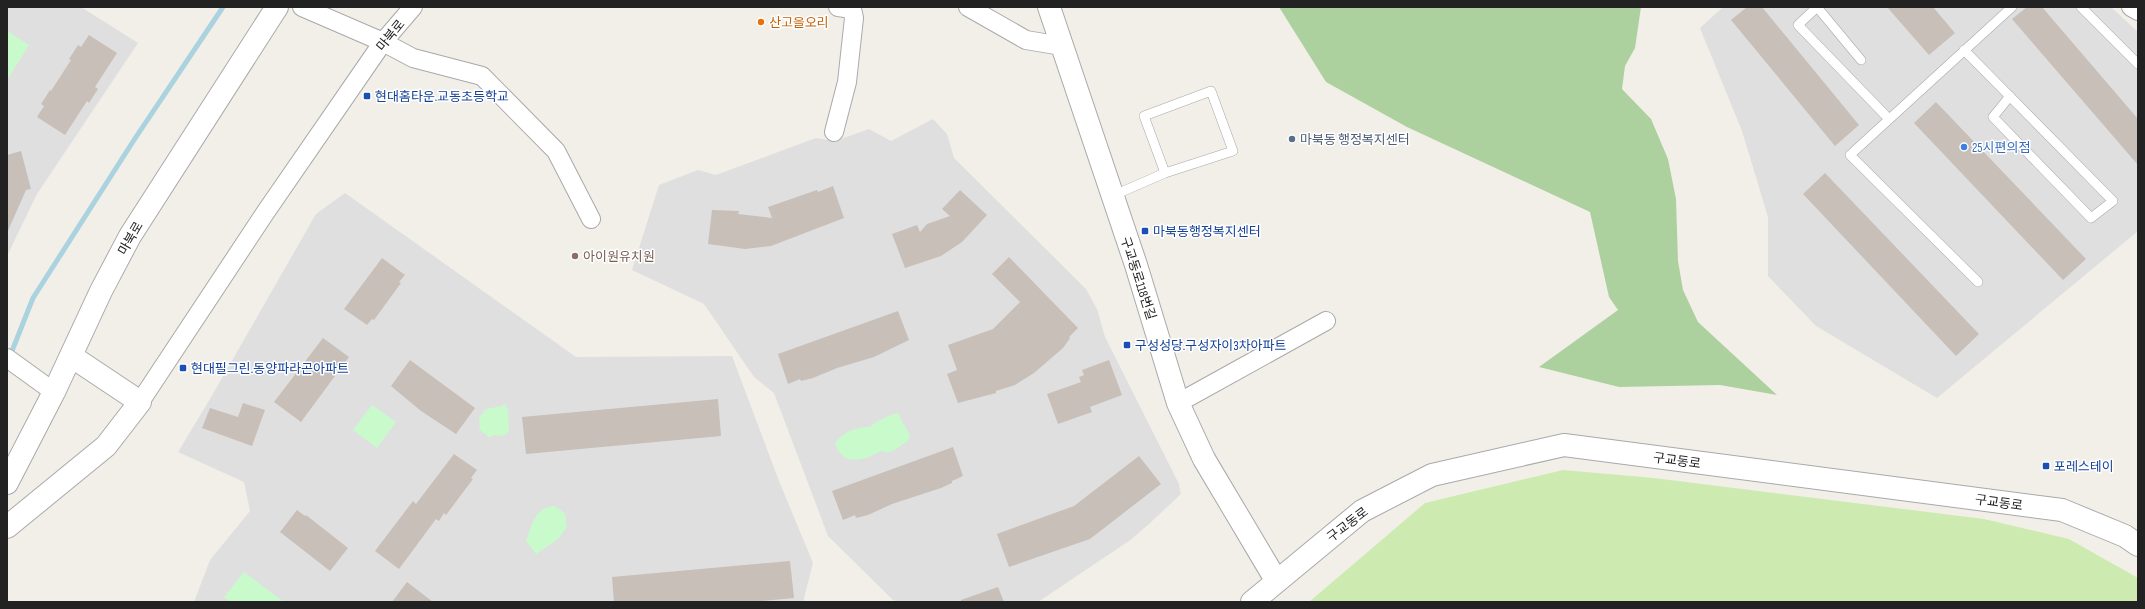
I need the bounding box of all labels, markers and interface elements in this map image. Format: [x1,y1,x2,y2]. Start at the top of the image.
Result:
place label: 산고을오리 [769,15,829,31]
street label: 마북로 [373,17,408,55]
marker: 산고을오리 [756,17,766,27]
place label: 현대홈타운.교동초등학교 [375,89,509,105]
marker: 현대홈타운.교동초등학교 [362,91,372,101]
place label: 마북동 행정복지센터 [1300,132,1410,148]
marker: 마북동 행정복지센터 [1287,134,1297,144]
place label: 25시편의점 [1972,140,2030,156]
marker: 25시편의점 [1959,142,1969,152]
street label: 마북로 [115,219,147,258]
place label: 마북동행정복지센터 [1153,224,1261,240]
marker: 마북동행정복지센터 [1140,226,1150,236]
street label: 구교동로118번길 [1117,235,1159,322]
place label: 아이원유치원 [583,249,655,265]
marker: 아이원유치원 [570,251,580,261]
place label: 구성성당.구성자이3차아파트 [1135,338,1286,354]
marker: 구성성당.구성자이3차아파트 [1122,340,1132,350]
place label: 현대필그린.동양파라곤아파트 [191,361,349,377]
marker: 현대필그린.동양파라곤아파트 [178,363,188,373]
street label: 구교동로 [1652,450,1702,472]
place label: 포레스테이 [2054,459,2114,475]
marker: 포레스테이 [2041,461,2051,471]
street label: 구교동로 [1974,492,2024,514]
street label: 구교동로 [1324,504,1372,546]

